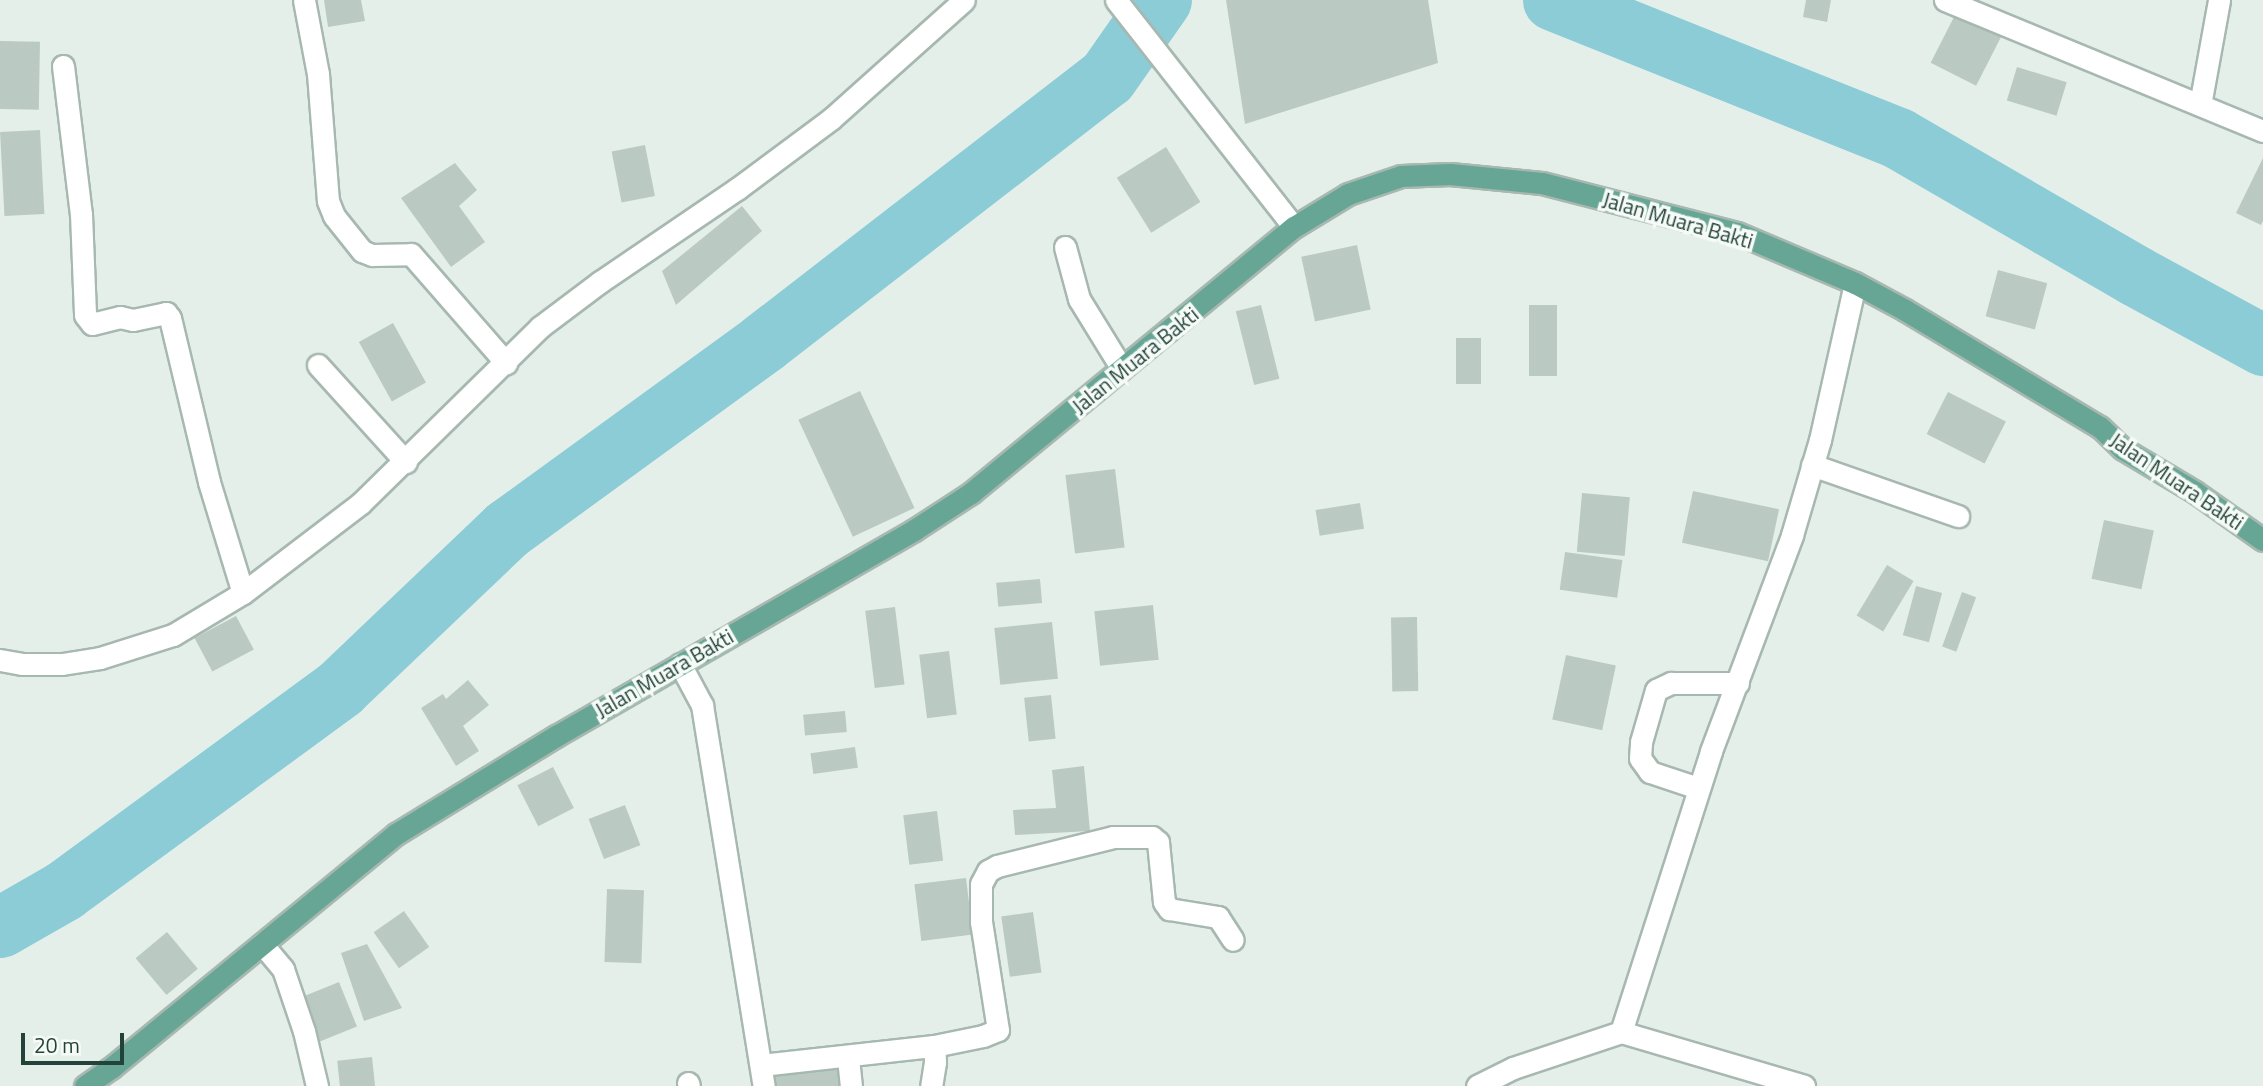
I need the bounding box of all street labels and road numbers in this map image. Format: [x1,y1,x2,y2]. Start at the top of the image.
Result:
street label: Jalan Muara Bakti [1600,187,1756,253]
street label: Jalan Muara Bakti [1067,301,1203,419]
street label: Jalan Muara Bakti [2106,427,2248,535]
street label: Jalan Muara Bakti [591,623,737,723]

